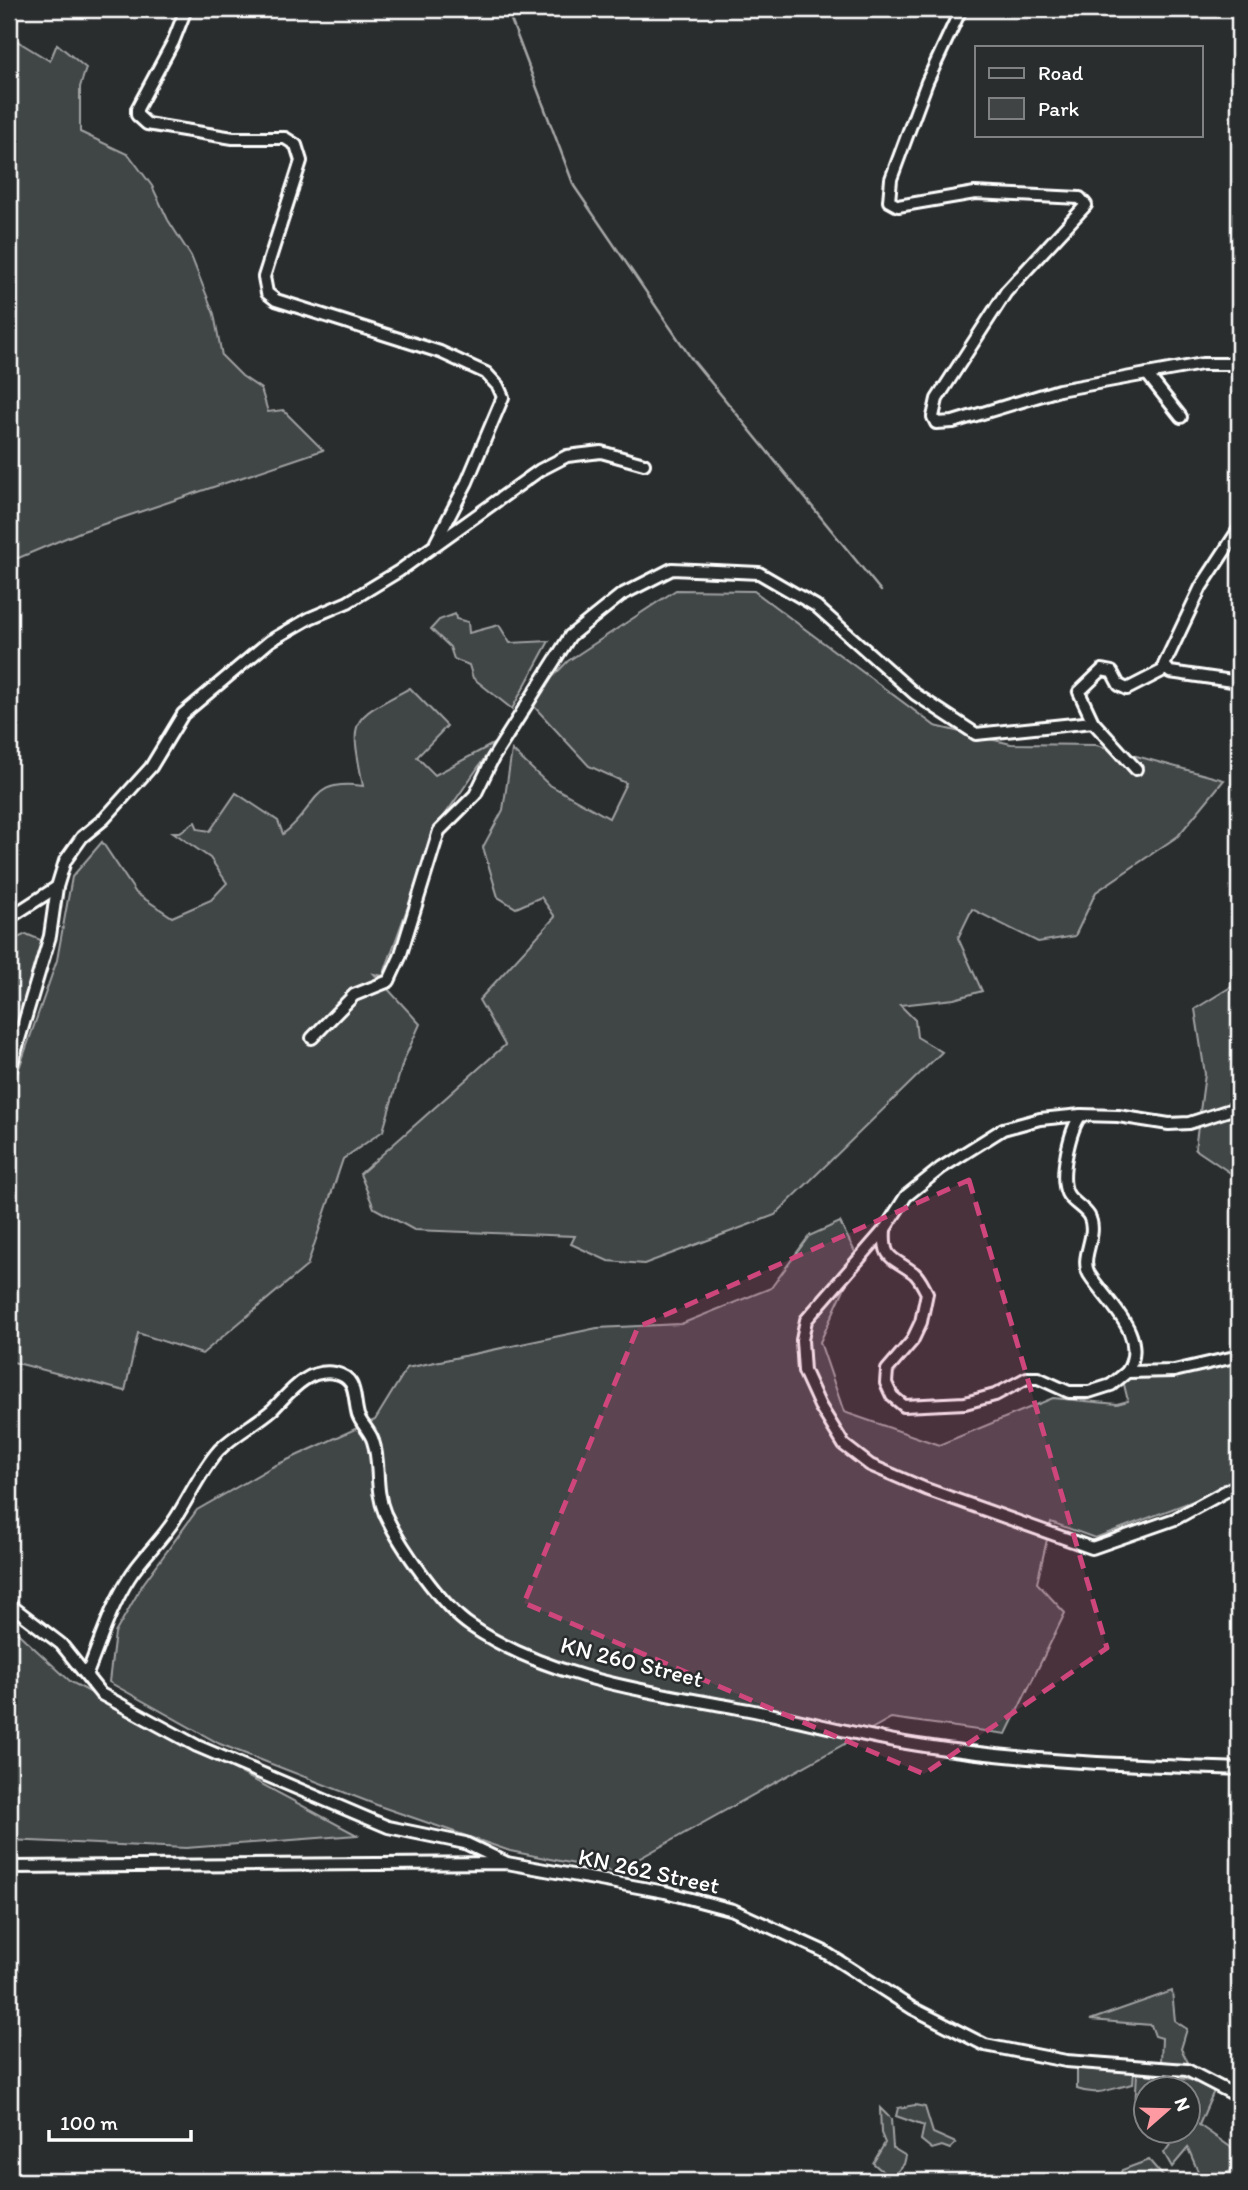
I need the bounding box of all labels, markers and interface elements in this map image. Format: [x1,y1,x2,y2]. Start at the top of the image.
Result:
legend [975,46,1202,136]
text: Road [1038,60,1084,85]
text: Park [1038,96,1080,121]
street label: KN 260 Street [558,1630,706,1693]
street label: KN 262 Street [576,1841,722,1900]
north arrow [1132,2074,1202,2144]
text: N [1170,2094,1196,2114]
scale bar [49,2099,191,2143]
text: 100 m [60,2110,118,2135]

